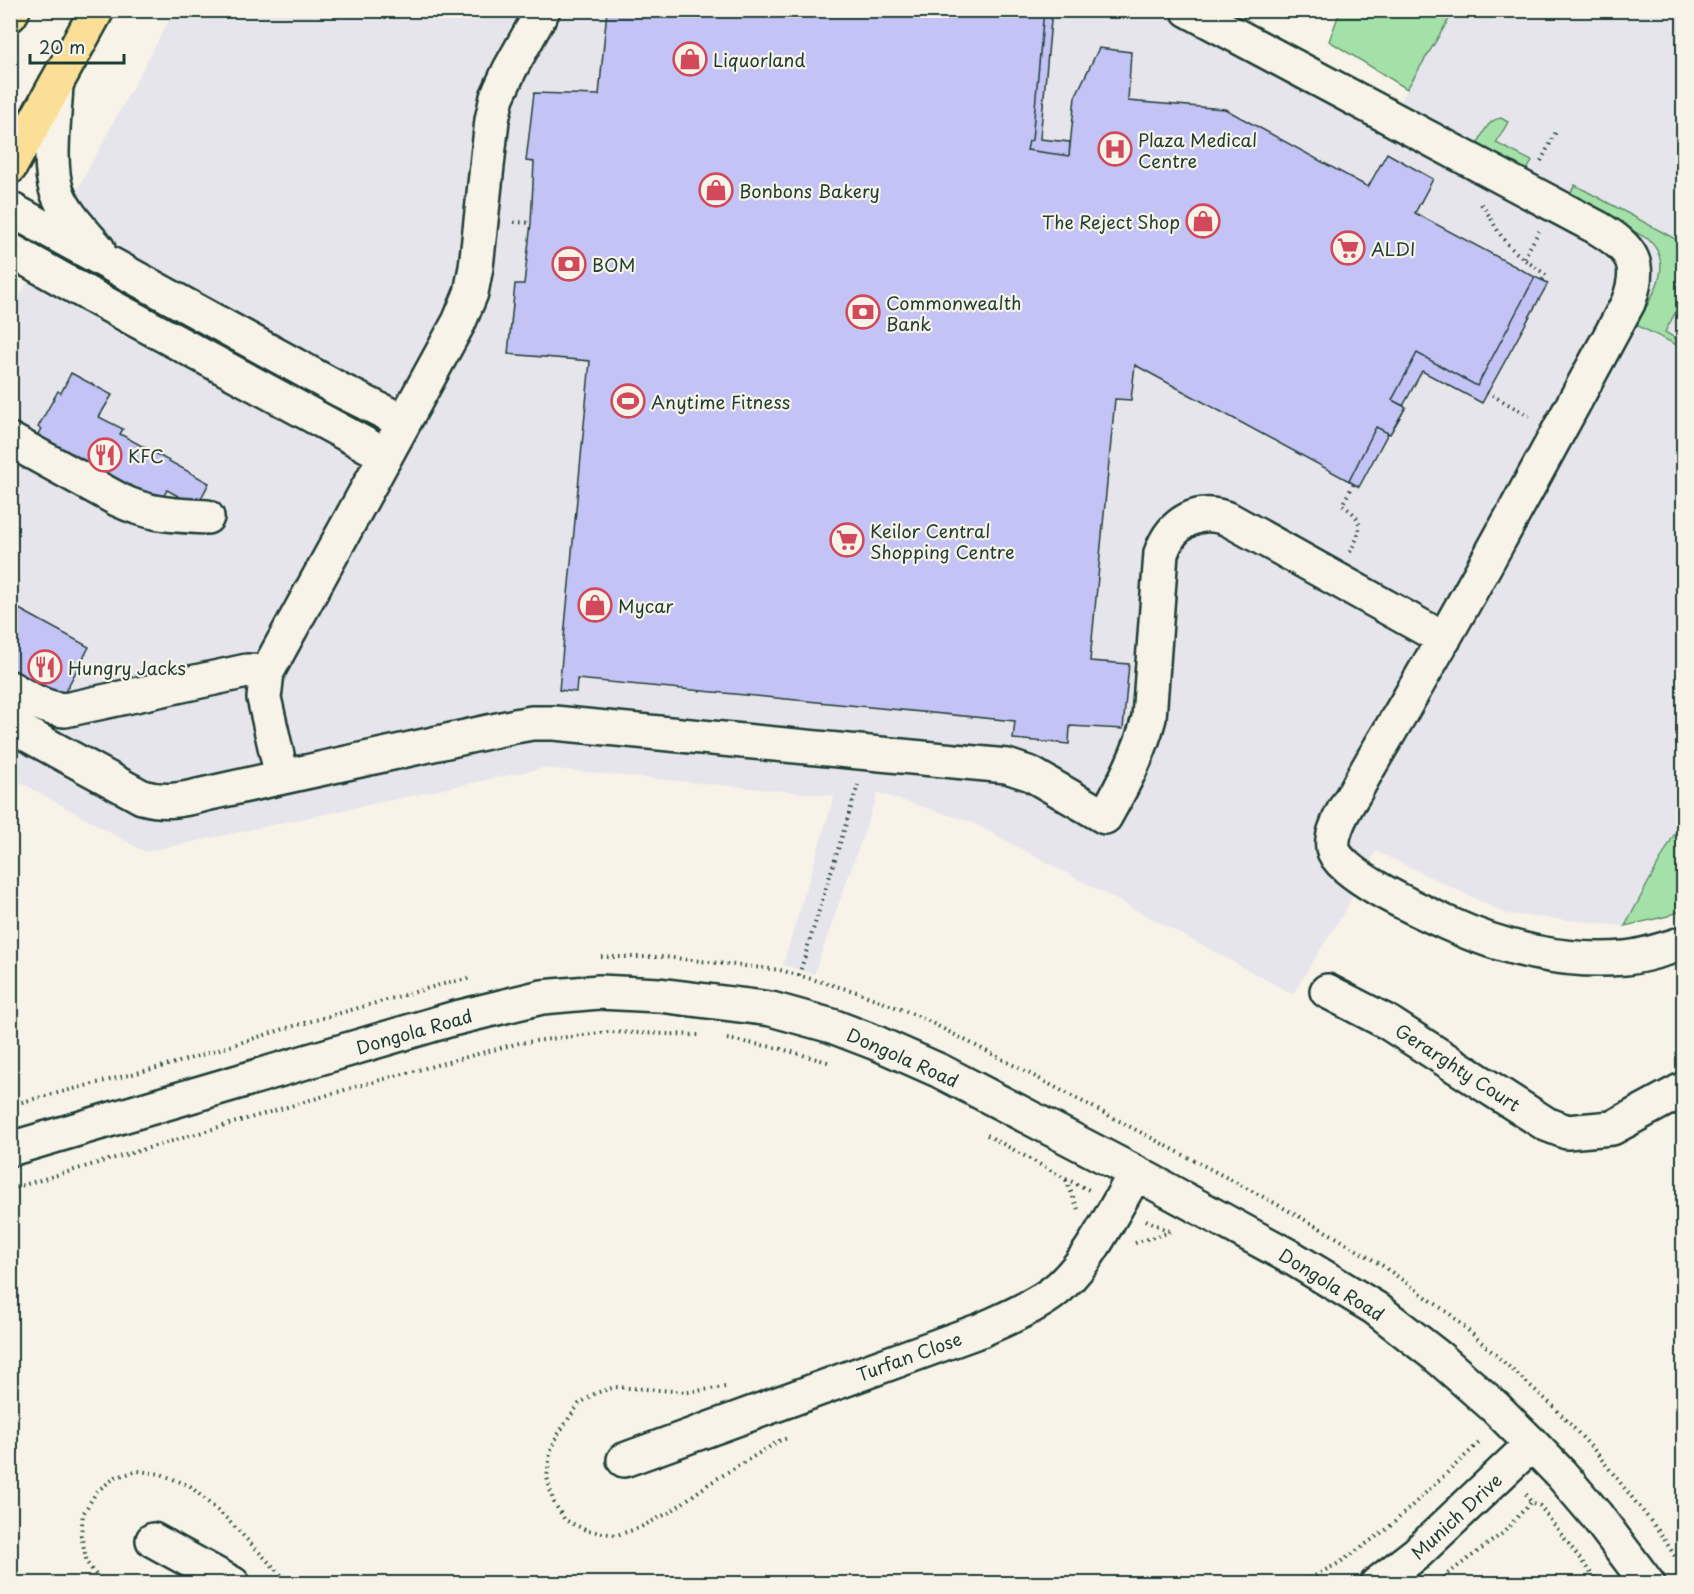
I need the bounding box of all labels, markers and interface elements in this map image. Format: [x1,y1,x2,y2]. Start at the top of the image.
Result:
scale bar [30,27,124,65]
text: 20 m [39,33,85,60]
shop icon: Liquorland [672,41,708,77]
place label: Liquorland [713,46,805,73]
place label: Plaza Medical Centre [1138,126,1257,174]
hospital icon: Plaza Medical Centre [1097,131,1133,167]
shop icon: Bonbons Bakery [698,172,734,208]
place label: Bonbons Bakery [739,177,880,204]
shop icon: The Reject Shop [1185,203,1221,239]
place label: The Reject Shop [1042,208,1180,235]
supermarket icon: ALDI [1330,230,1366,266]
place label: ALDI [1371,235,1416,262]
bank icon: BOM [551,246,587,282]
place label: BOM [592,251,635,278]
place label: Commonwealth Bank [886,289,1022,337]
bank icon: Commonwealth Bank [845,294,881,330]
sports icon: Anytime Fitness [610,383,646,419]
place label: Anytime Fitness [651,388,790,415]
restaurant icon: KFC [87,437,123,473]
place label: KFC [128,442,164,469]
place label: Keilor Central Shopping Centre [870,517,1015,565]
supermarket icon: Keilor Central Shopping Centre [829,522,865,558]
shop icon: Mycar [577,587,613,623]
place label: Mycar [618,592,674,619]
restaurant icon: Hungry Jacks [27,649,63,685]
place label: Hungry Jacks [68,654,186,681]
street label: Dongola Road [353,1002,475,1060]
street label: Gerarghty Court [1390,1016,1526,1118]
street label: Dongola Road [843,1020,963,1094]
street label: Dongola Road [1274,1241,1390,1327]
street label: Turfan Close [853,1324,965,1388]
street label: Munich Drive [1404,1467,1508,1565]

